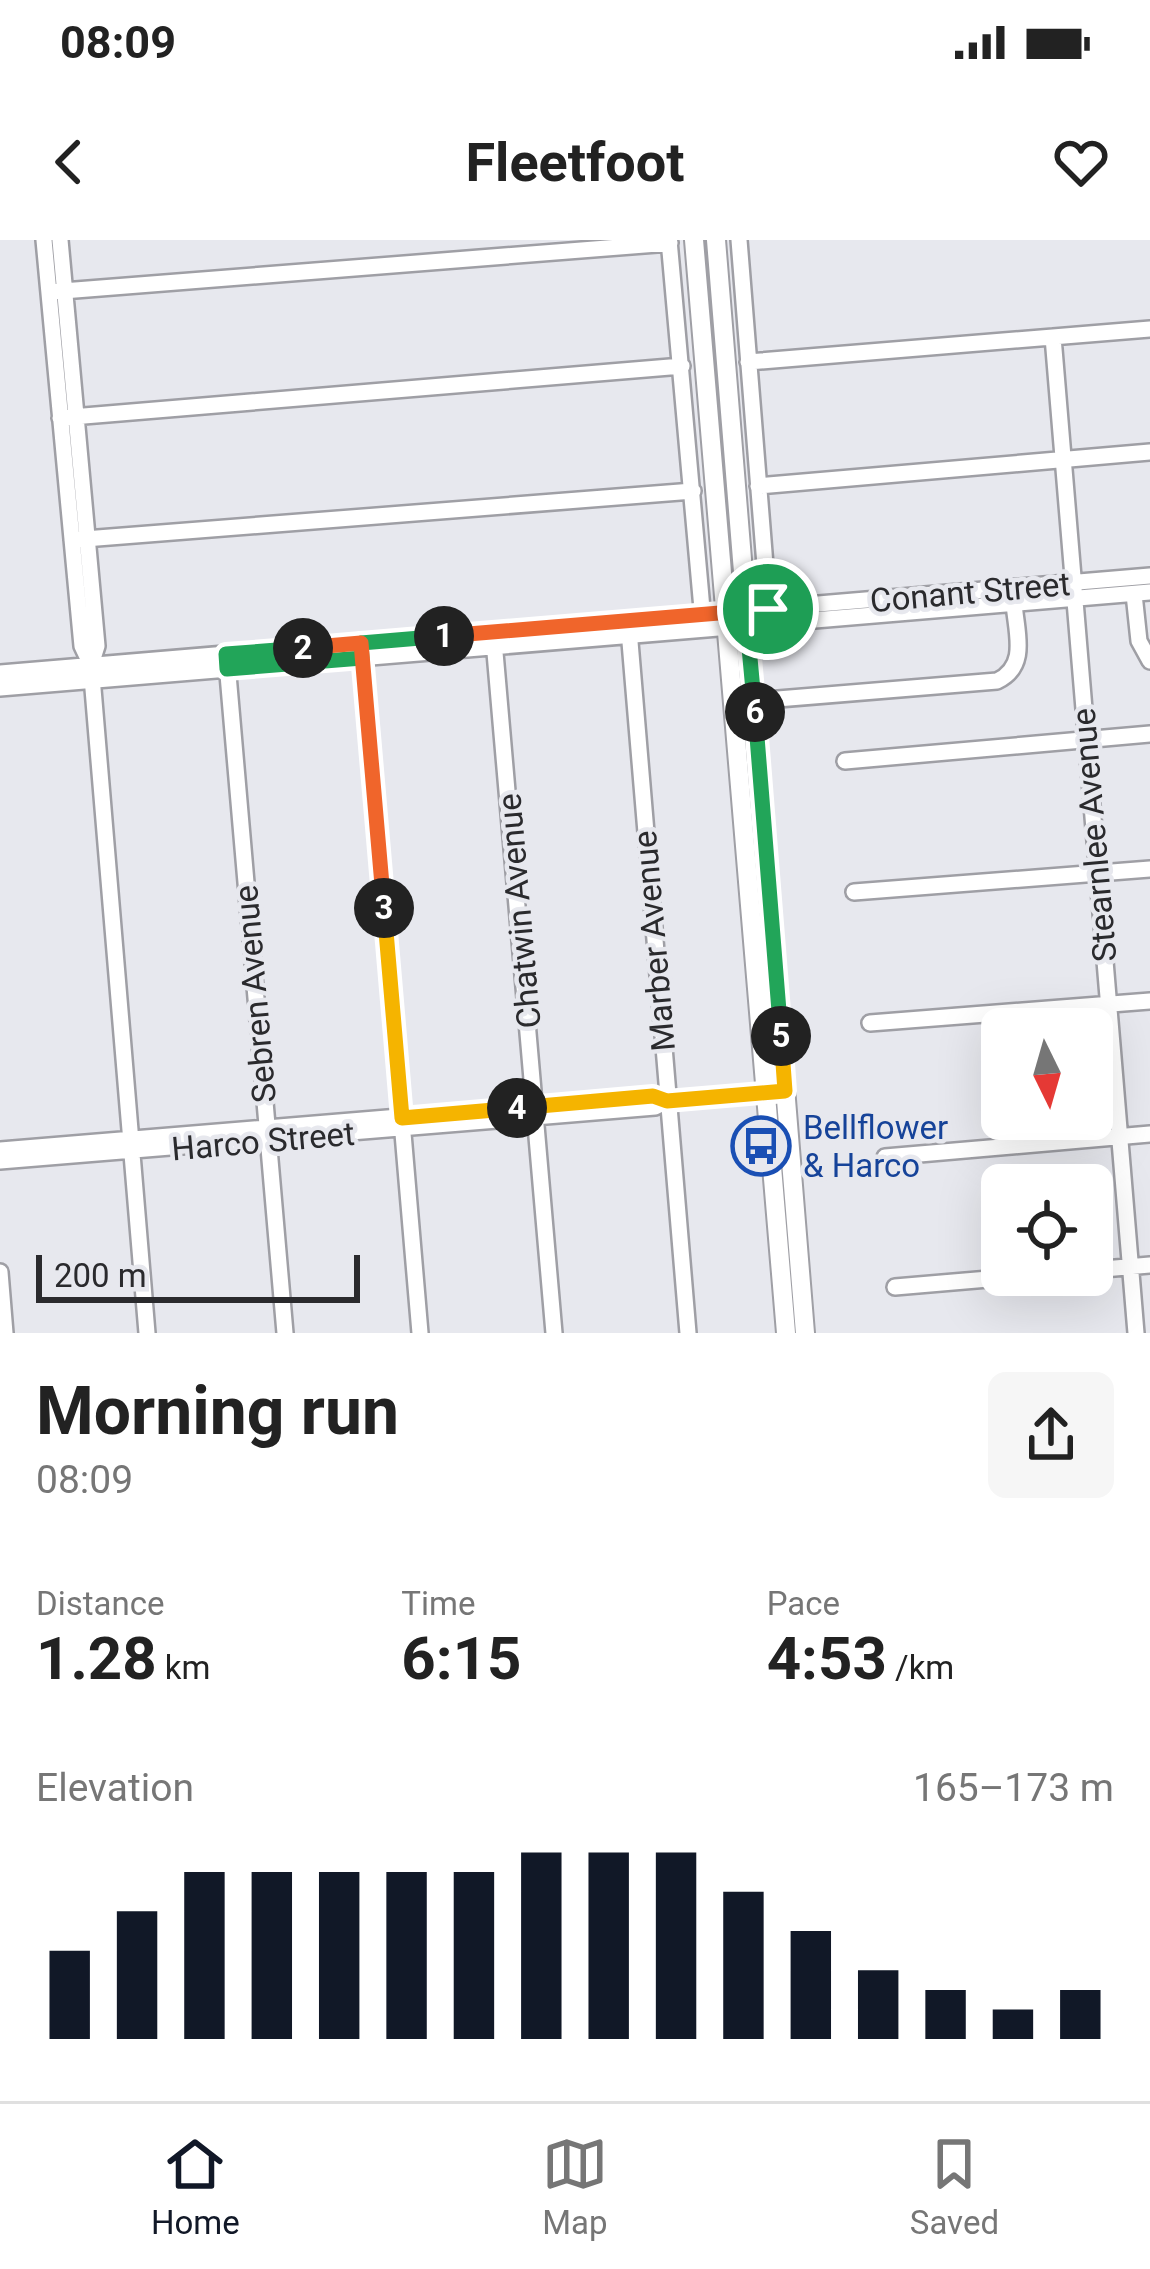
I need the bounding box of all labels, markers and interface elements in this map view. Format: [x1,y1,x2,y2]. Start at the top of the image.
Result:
text: 08:09 [60,16,176,69]
icon: back [36,129,102,195]
icon: heart [1048,129,1114,195]
text: Fleetfoot [465,131,685,194]
pin [717,558,819,660]
street label: Conant Street [868,564,1072,620]
icon: arrive [735,576,801,642]
pin: 1 [414,606,474,666]
text: 1 [435,616,453,655]
pin: 2 [273,618,333,678]
text: 2 [294,628,312,667]
pin: 6 [725,682,785,742]
text: 6 [746,692,764,731]
street label: Stearnlee Avenue [1063,707,1125,963]
street label: Chatwin Avenue [489,792,549,1030]
street label: Marber Avenue [625,829,683,1053]
pin: 3 [354,878,414,938]
street label: Sebren Avenue [226,884,284,1104]
text: 3 [375,888,393,927]
pin: 5 [751,1006,811,1066]
north arrow [981,1008,1113,1140]
map controls [981,1008,1113,1296]
text: 5 [772,1016,790,1055]
pin: 4 [487,1078,547,1138]
text: 4 [508,1088,526,1127]
place label: Bellflower & Harco [803,1108,948,1185]
street label: Harco Street [170,1114,356,1168]
bus stop icon: Bellflower & Harco [730,1115,792,1177]
button: locate [981,1164,1113,1296]
scale bar [36,1249,360,1302]
text: 200 m [54,1256,147,1295]
button: share [988,1372,1114,1498]
text: Morning run [36,1373,399,1450]
text: 08:09 [36,1457,133,1503]
text: Distance [36,1584,164,1623]
text: Time [401,1584,475,1623]
text: Pace [767,1584,840,1623]
text: 1.28 [36,1623,157,1694]
text: 6:15 [401,1623,522,1694]
text: 4:53 [767,1623,887,1694]
text: km [157,1648,211,1687]
text: /km [887,1648,954,1687]
text: Elevation [36,1765,194,1811]
text: 165–173 m [913,1765,1114,1811]
tab: Home [151,2131,240,2242]
tab: Map [542,2131,608,2242]
tab: Saved [910,2131,999,2242]

